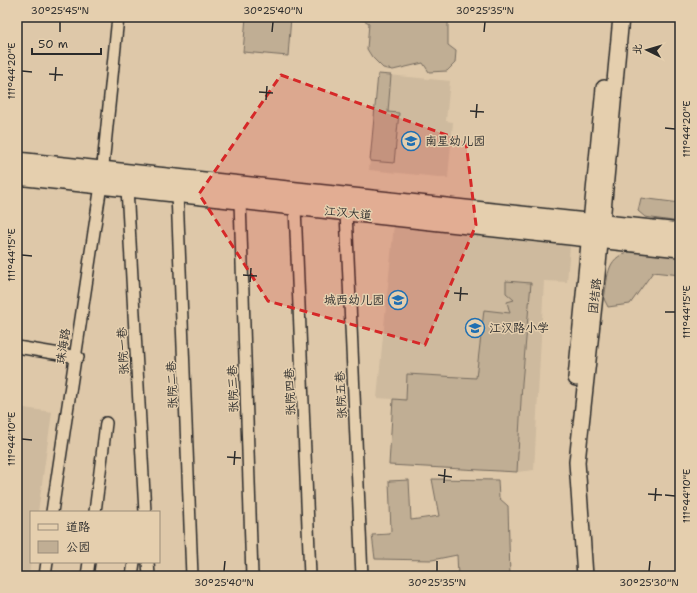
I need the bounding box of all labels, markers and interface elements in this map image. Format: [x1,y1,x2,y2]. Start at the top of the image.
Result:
text: 30°25'45"N [31,4,89,17]
text: 30°25'40"N [243,4,303,17]
text: 30°25'35"N [456,4,514,17]
scale bar [32,30,101,56]
north arrow [627,30,667,70]
text: 50 m [38,36,68,52]
text: 111°44'20"E [5,43,18,99]
text: 北 [630,43,645,55]
text: 111°44'20"E [680,101,693,157]
school or university icon: 南星幼儿园 [400,130,422,152]
place label: 南星幼儿园 [425,133,485,149]
street label: 江汉大道 [323,203,373,223]
text: 111°44'15"E [5,228,18,282]
street label: 团结路 [585,277,605,315]
text: 111°44'15"E [680,285,693,339]
school or university icon: 城西幼儿园 [387,289,409,311]
place label: 城西幼儿园 [324,292,384,308]
school or university icon: 江汉路小学 [464,317,486,339]
place label: 江汉路小学 [489,320,549,336]
street label: 珠海路 [52,327,74,365]
street label: 张院一巷 [114,327,132,375]
street label: 张院二巷 [163,361,181,409]
street label: 张院三巷 [224,365,242,413]
street label: 张院四巷 [281,368,299,416]
street label: 张院五巷 [332,371,350,419]
text: 111°44'10"E [5,412,18,466]
text: 111°44'10"E [680,469,693,523]
legend [30,511,160,563]
text: 道路 [66,519,90,535]
text: 公园 [66,539,90,555]
text: 30°25'40"N [194,576,254,589]
text: 30°25'35"N [408,576,466,589]
text: 30°25'30"N [619,576,679,589]

